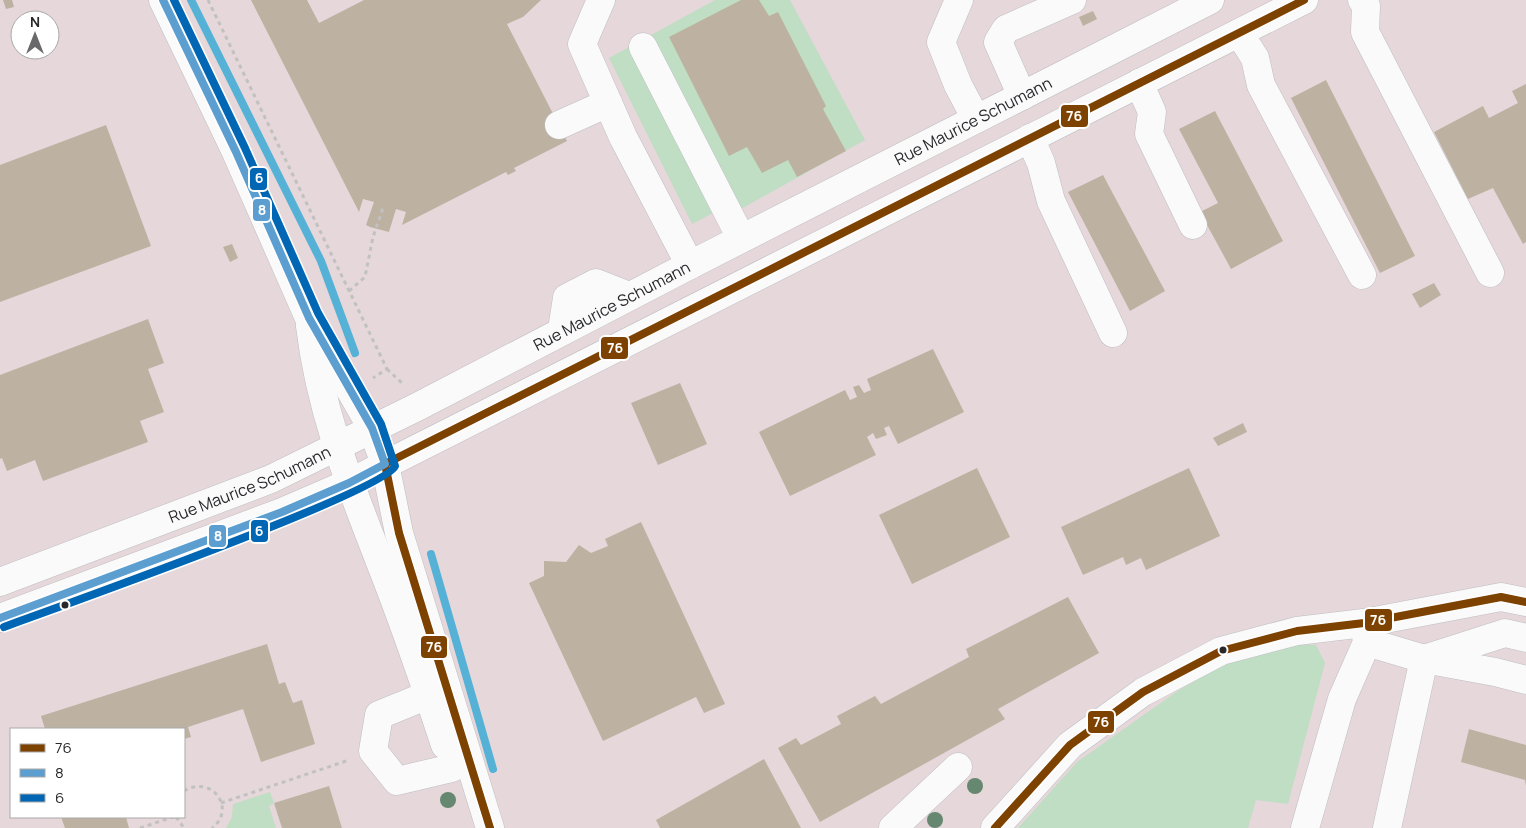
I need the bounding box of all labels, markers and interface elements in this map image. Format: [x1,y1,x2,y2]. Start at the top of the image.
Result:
north arrow [10,10,60,60]
text: N [30,12,40,31]
street label: Rue Maurice Schumann [890,71,1055,170]
line badge: 76 [1060,104,1089,128]
text: 76 [1066,106,1082,125]
line badge: 6 [249,167,268,191]
text: 6 [255,168,263,187]
line badge: 8 [252,198,271,222]
text: 8 [258,200,266,219]
street label: Rue Maurice Schumann [529,256,694,356]
line badge: 76 [600,336,629,360]
text: 76 [607,338,623,357]
street label: Rue Maurice Schumann [165,440,334,528]
line badge: 6 [250,519,269,543]
text: 6 [255,521,263,540]
line badge: 8 [208,524,227,548]
text: 8 [214,526,222,545]
unlabelled marker [60,600,70,610]
line badge: 76 [1364,608,1393,632]
text: 76 [1370,610,1386,629]
line badge: 76 [420,635,448,659]
text: 76 [426,637,442,656]
unlabelled marker [1218,645,1228,655]
line badge: 76 [1087,710,1115,734]
text: 76 [1093,712,1109,731]
legend [10,728,185,818]
text: 76 [55,737,72,758]
text: 8 [55,762,64,783]
text: 6 [55,787,64,808]

